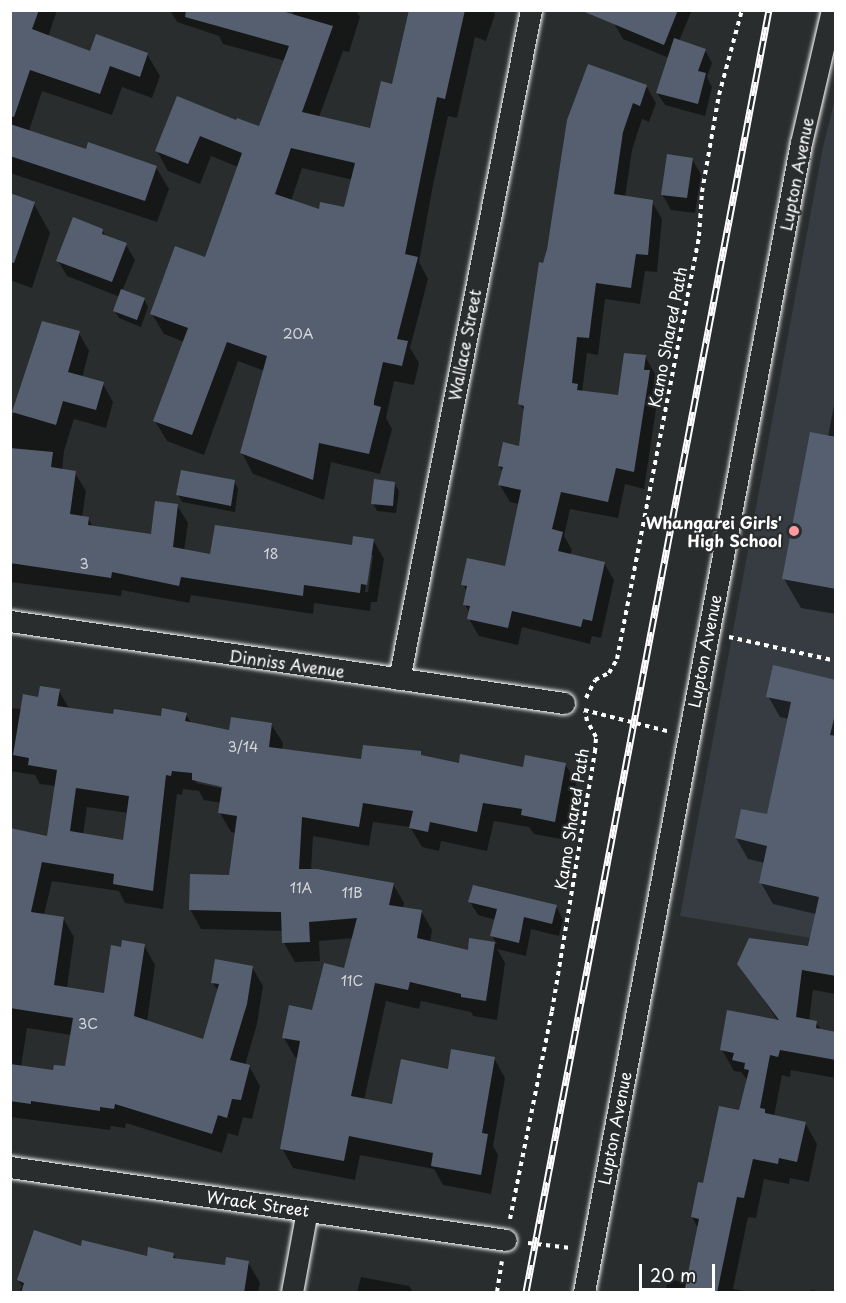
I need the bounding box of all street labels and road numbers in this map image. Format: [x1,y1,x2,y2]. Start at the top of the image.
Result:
street label: Lupton Avenue [776,117,816,231]
street label: Kamo Shared Path [644,264,690,410]
street label: Wallace Street [444,287,484,403]
street label: Lupton Avenue [684,594,724,708]
street label: Dinniss Avenue [228,645,346,681]
street label: Kamo Shared Path [550,746,592,892]
street label: Lupton Avenue [594,1071,634,1185]
street label: Wrack Street [205,1186,311,1220]

